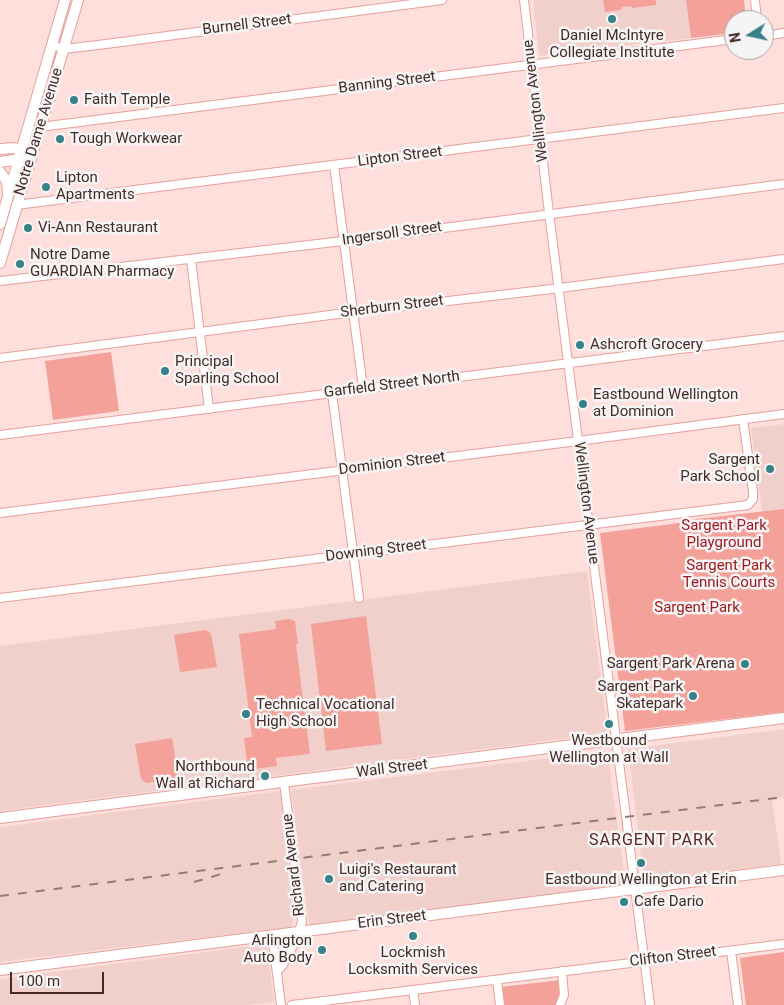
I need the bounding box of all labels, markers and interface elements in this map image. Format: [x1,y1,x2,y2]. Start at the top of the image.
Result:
north arrow [724,10,774,60]
street label: Burnell Street [201,11,293,39]
marker: Daniel McIntyre Collegiate Institute [606,13,618,25]
place label: Daniel McIntyre Collegiate Institute [549,27,675,62]
text: N [726,31,744,44]
street label: Wellington Avenue [520,39,552,163]
street label: Notre Dame Avenue [11,66,67,198]
street label: Banning Street [337,68,437,98]
place label: Faith Temple [84,91,170,109]
marker: Faith Temple [68,94,80,106]
place label: Tough Workwear [70,130,182,148]
marker: Tough Workwear [54,133,66,145]
street label: Lipton Street [357,143,443,171]
place label: Lipton Apartments [56,169,135,204]
marker: Lipton Apartments [40,181,52,193]
street label: Ingersoll Street [341,218,443,250]
place label: Vi-Ann Restaurant [38,219,158,237]
marker: Vi-Ann Restaurant [22,222,34,234]
place label: Notre Dame GUARDIAN Pharmacy [30,246,174,281]
marker: Notre Dame GUARDIAN Pharmacy [14,258,26,270]
street label: Sherburn Street [340,292,444,322]
place label: Ashcroft Grocery [590,336,703,354]
marker: Ashcroft Grocery [574,339,586,351]
place label: Principal Sparling School [175,353,279,388]
marker: Principal Sparling School [159,365,171,377]
street label: Garfield Street North [323,368,461,402]
place label: Eastbound Wellington at Dominion [593,386,738,421]
marker: Eastbound Wellington at Dominion [577,398,589,410]
street label: Wellington Avenue [570,441,602,565]
street label: Dominion Street [338,449,446,479]
place label: Sargent Park School [680,451,760,486]
marker: Sargent Park School [764,463,776,475]
park label: Sargent Park Playground [681,517,767,552]
street label: Downing Street [324,536,428,566]
park label: Sargent Park Tennis Courts [683,557,775,592]
park label: Sargent Park [654,599,740,617]
place label: Sargent Park Arena [607,655,735,673]
marker: Sargent Park Arena [739,658,751,670]
place label: Sargent Park Skatepark [597,678,683,713]
marker: Sargent Park Skatepark [687,690,699,702]
place label: Technical Vocational High School [256,696,395,731]
marker: Technical Vocational High School [240,708,252,720]
marker: Westbound Wellington at Wall [603,718,615,730]
place label: Westbound Wellington at Wall [549,732,669,767]
street label: Wall Street [355,756,429,782]
place label: Northbound Wall at Richard [155,758,255,793]
marker: Northbound Wall at Richard [259,770,271,782]
street label: Richard Avenue [279,813,309,917]
district label: SARGENT PARK [588,831,716,851]
marker: Eastbound Wellington at Erin [635,857,647,869]
place label: Luigi's Restaurant and Catering [339,861,457,896]
place label: Eastbound Wellington at Erin [545,871,737,889]
marker: Luigi's Restaurant and Catering [323,873,335,885]
place label: Cafe Dario [634,893,704,911]
marker: Cafe Dario [618,896,630,908]
street label: Erin Street [357,907,427,933]
marker: Lockmish Locksmith Services [407,930,419,942]
place label: Arlington Auto Body [244,932,312,967]
street label: Clifton Street [629,943,717,971]
marker: Arlington Auto Body [316,944,328,956]
place label: Lockmish Locksmith Services [348,944,478,979]
scale bar [12,962,106,994]
text: 100 m [18,972,60,990]

